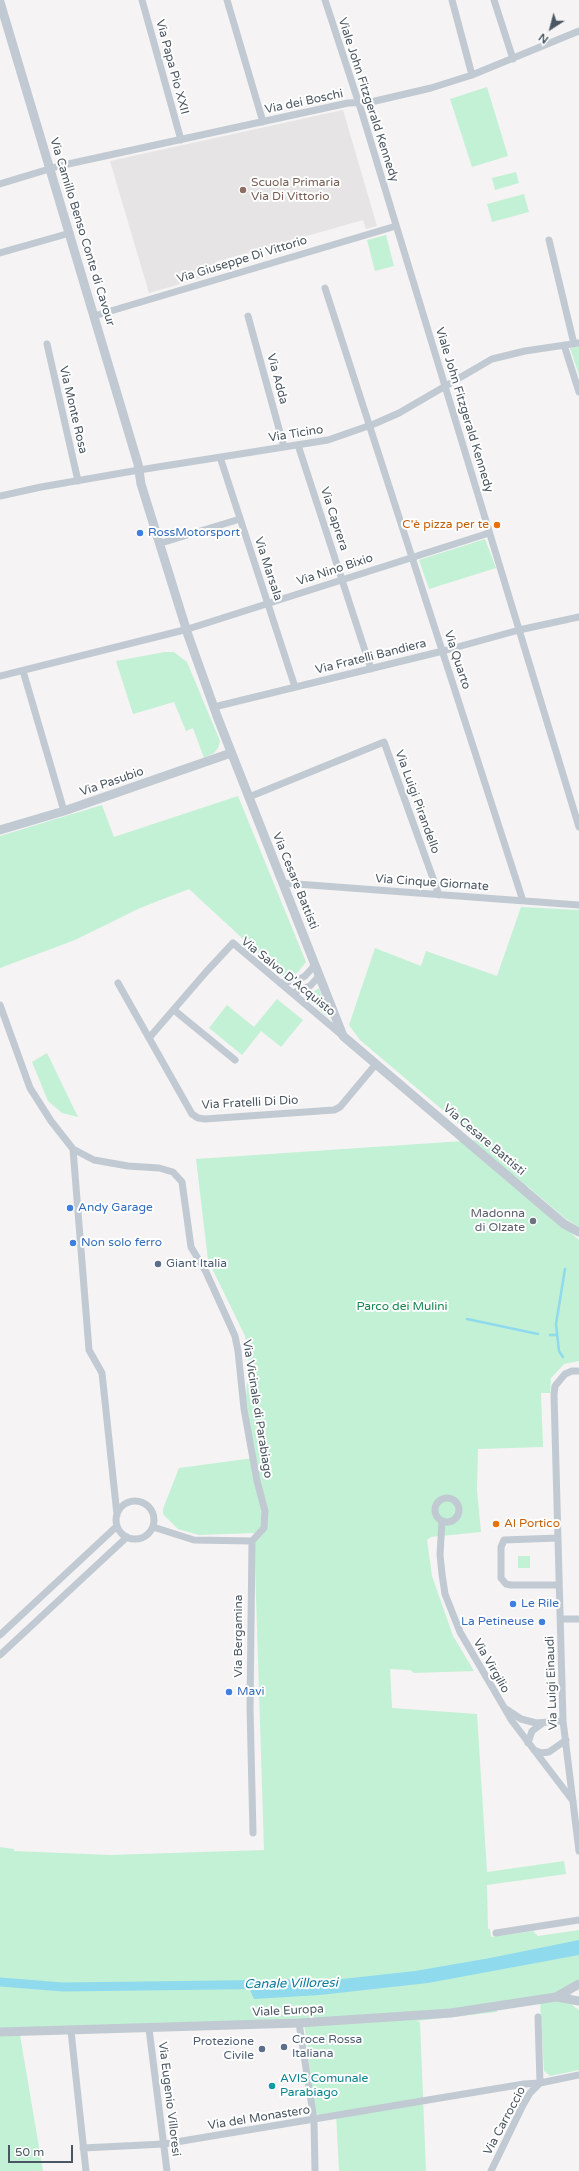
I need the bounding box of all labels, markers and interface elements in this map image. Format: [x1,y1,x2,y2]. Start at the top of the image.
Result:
north arrow [531,8,571,48]
street label: Viale John Fitzgerald Kennedy [335,16,401,184]
street label: Via Papa Pio XXII [152,18,192,116]
text: N [536,30,551,46]
street label: Via dei Boschi [264,87,344,117]
street label: Via Camillo Benso Conte di Cavour [46,136,118,328]
place label: Scuola Primaria Via Di Vittorio [251,176,340,204]
marker: Scuola Primaria Via Di Vittorio [238,185,248,195]
street label: Via Giuseppe Di Vittorio [175,233,309,287]
street label: Viale John Fitzgerald Kennedy [432,326,496,494]
street label: Via Adda [263,352,291,406]
street label: Via Monte Rosa [56,365,90,455]
street label: Via Ticino [268,423,324,445]
street label: Via Caprera [317,485,351,553]
place label: C'è pizza per te [402,518,489,532]
marker: C'è pizza per te [492,520,502,530]
place label: RossMotorsport [148,526,240,540]
marker: RossMotorsport [135,528,145,538]
street label: Via Marsala [251,535,285,603]
street label: Via Nino Bixio [295,551,375,589]
street label: Via Quarto [441,629,473,691]
street label: Via Fratelli Bandiera [314,636,428,678]
street label: Via Luigi Pirandello [392,748,442,856]
street label: Via Pasubio [78,764,146,800]
street label: Via Cesare Battisti [269,830,321,932]
street label: Via Cinque Giornate [375,872,489,894]
street label: Via Salvo D'Acquisto [238,935,338,1019]
street label: Via Fratelli Di Dio [201,1093,299,1113]
street label: Via Cesare Battisti [440,1101,528,1179]
place label: Andy Garage [78,1201,153,1215]
marker: Andy Garage [65,1203,75,1213]
place label: Madonna di Olzate [470,1207,525,1235]
marker: Madonna di Olzate [528,1216,538,1226]
place label: Non solo ferro [81,1236,162,1250]
marker: Non solo ferro [68,1238,78,1248]
place label: Giant Italia [166,1257,227,1271]
marker: Giant Italia [153,1259,163,1269]
park label: Parco dei Mulini [356,1300,448,1314]
street label: Via Vicinale di Parabiago [239,1339,275,1479]
place label: Al Portico [504,1517,560,1531]
marker: Al Portico [491,1519,501,1529]
street label: Via Bergamina [232,1595,246,1677]
place label: Le Rile [521,1597,559,1611]
marker: Le Rile [508,1599,518,1609]
place label: La Petineuse [461,1615,534,1629]
marker: La Petineuse [537,1617,547,1627]
street label: Via Virgilio [470,1636,512,1696]
street label: Via Luigi Einaudi [543,1636,561,1730]
place label: Mavi [237,1685,265,1699]
marker: Mavi [224,1687,234,1697]
water label: Canale Villoresi [244,1975,338,1993]
street label: Viale Europa [252,2002,324,2020]
place label: Croce Rossa Italiana [292,2033,362,2061]
place label: Protezione Civile [193,2035,254,2063]
street label: Via Eugenio Villoresi [155,2041,183,2157]
marker: Croce Rossa Italiana [279,2042,289,2052]
marker: Protezione Civile [257,2044,267,2054]
place label: AVIS Comunale Parabiago [280,2072,368,2100]
marker: AVIS Comunale Parabiago [267,2081,277,2091]
street label: Via Carroccio [481,2084,529,2158]
street label: Via del Monastero [207,2103,311,2133]
scale bar [10,2137,75,2163]
text: 50 m [15,2145,44,2159]

